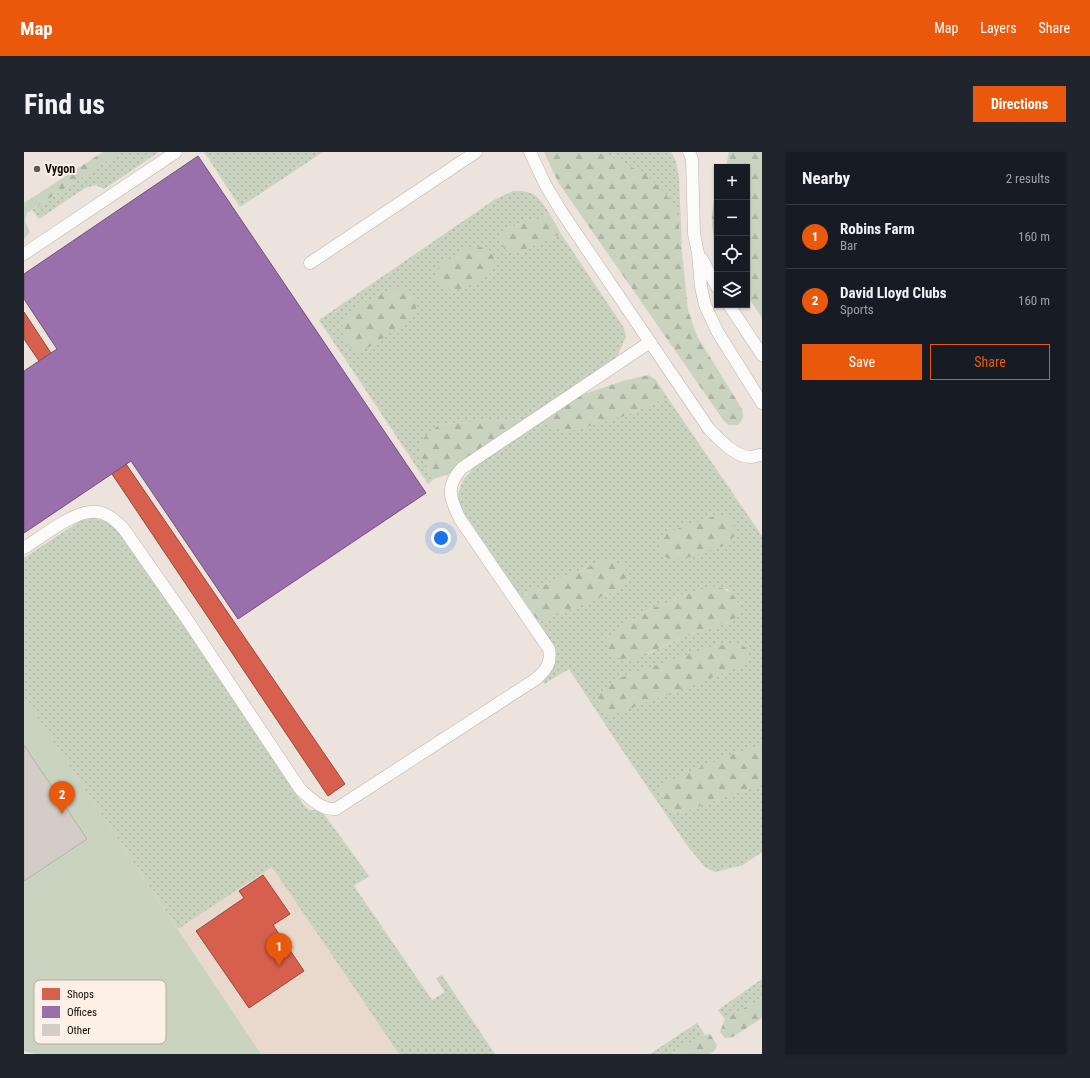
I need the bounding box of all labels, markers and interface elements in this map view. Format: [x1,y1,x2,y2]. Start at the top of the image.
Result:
text: Map [20,17,53,40]
text: Map [934,20,958,36]
text: Layers [980,20,1017,36]
text: Share [1039,20,1070,36]
button: Directions [973,86,1066,122]
text: Find us [24,88,105,121]
place label: Vygon [45,162,75,176]
marker: Vygon [32,164,42,174]
map controls [714,164,750,308]
button: + [714,164,750,200]
text: Nearby [802,168,850,188]
text: 2 results [1006,171,1050,186]
button: − [714,200,750,236]
text: Robins Farm [840,220,915,238]
text: 1 [812,229,818,244]
text: 160 m [1018,229,1050,244]
button: locate [714,236,750,272]
text: Bar [840,238,857,253]
button: layers [714,272,750,308]
text: David Lloyd Clubs [840,284,947,302]
text: 2 [812,293,818,308]
text: 160 m [1018,293,1050,308]
text: Sports [840,302,874,317]
button: Save [802,344,922,380]
button: Share [930,344,1050,380]
your location [431,528,451,548]
pin: 2 [49,781,75,814]
pin: 1 [266,933,292,966]
legend [34,980,166,1044]
text: Shops [67,988,94,1001]
text: Offices [67,1006,97,1019]
text: Other [67,1024,91,1037]

